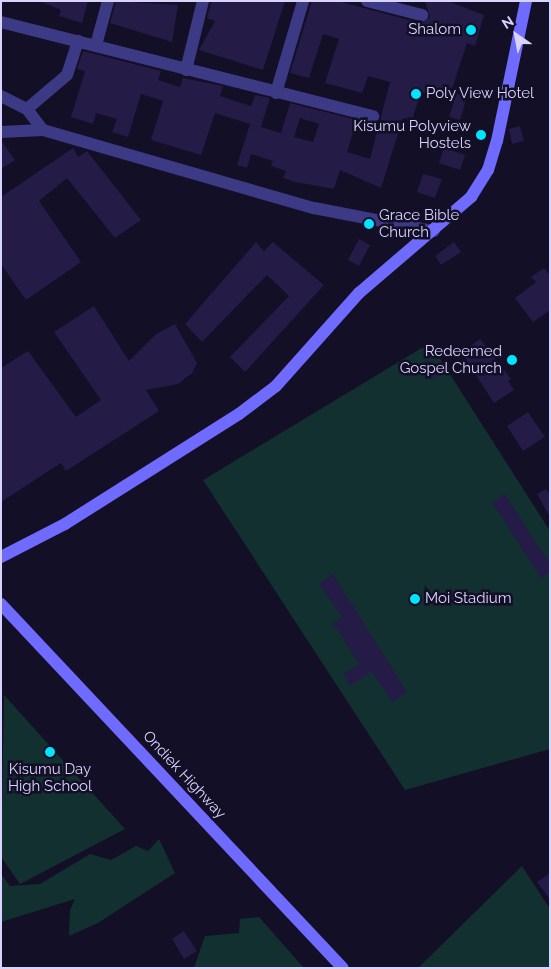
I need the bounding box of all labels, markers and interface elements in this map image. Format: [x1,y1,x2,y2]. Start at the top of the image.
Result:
north arrow [491,10,541,60]
text: N [499,13,517,32]
place label: Shalom [408,21,461,39]
marker: Shalom [465,24,477,36]
place label: Poly View Hotel [426,85,535,103]
marker: Poly View Hotel [410,88,422,100]
place label: Kisumu Polyview Hostels [353,117,471,152]
marker: Kisumu Polyview Hostels [475,129,487,141]
place label: Grace Bible Church [379,206,459,241]
marker: Grace Bible Church [363,218,375,230]
place label: Redeemed Gospel Church [399,342,502,377]
marker: Redeemed Gospel Church [506,354,518,366]
place label: Moi Stadium [425,590,512,608]
marker: Moi Stadium [409,593,421,605]
street label: Ondiek Highway [139,727,229,823]
marker: Kisumu Day High School [44,746,56,758]
place label: Kisumu Day High School [8,760,92,795]

